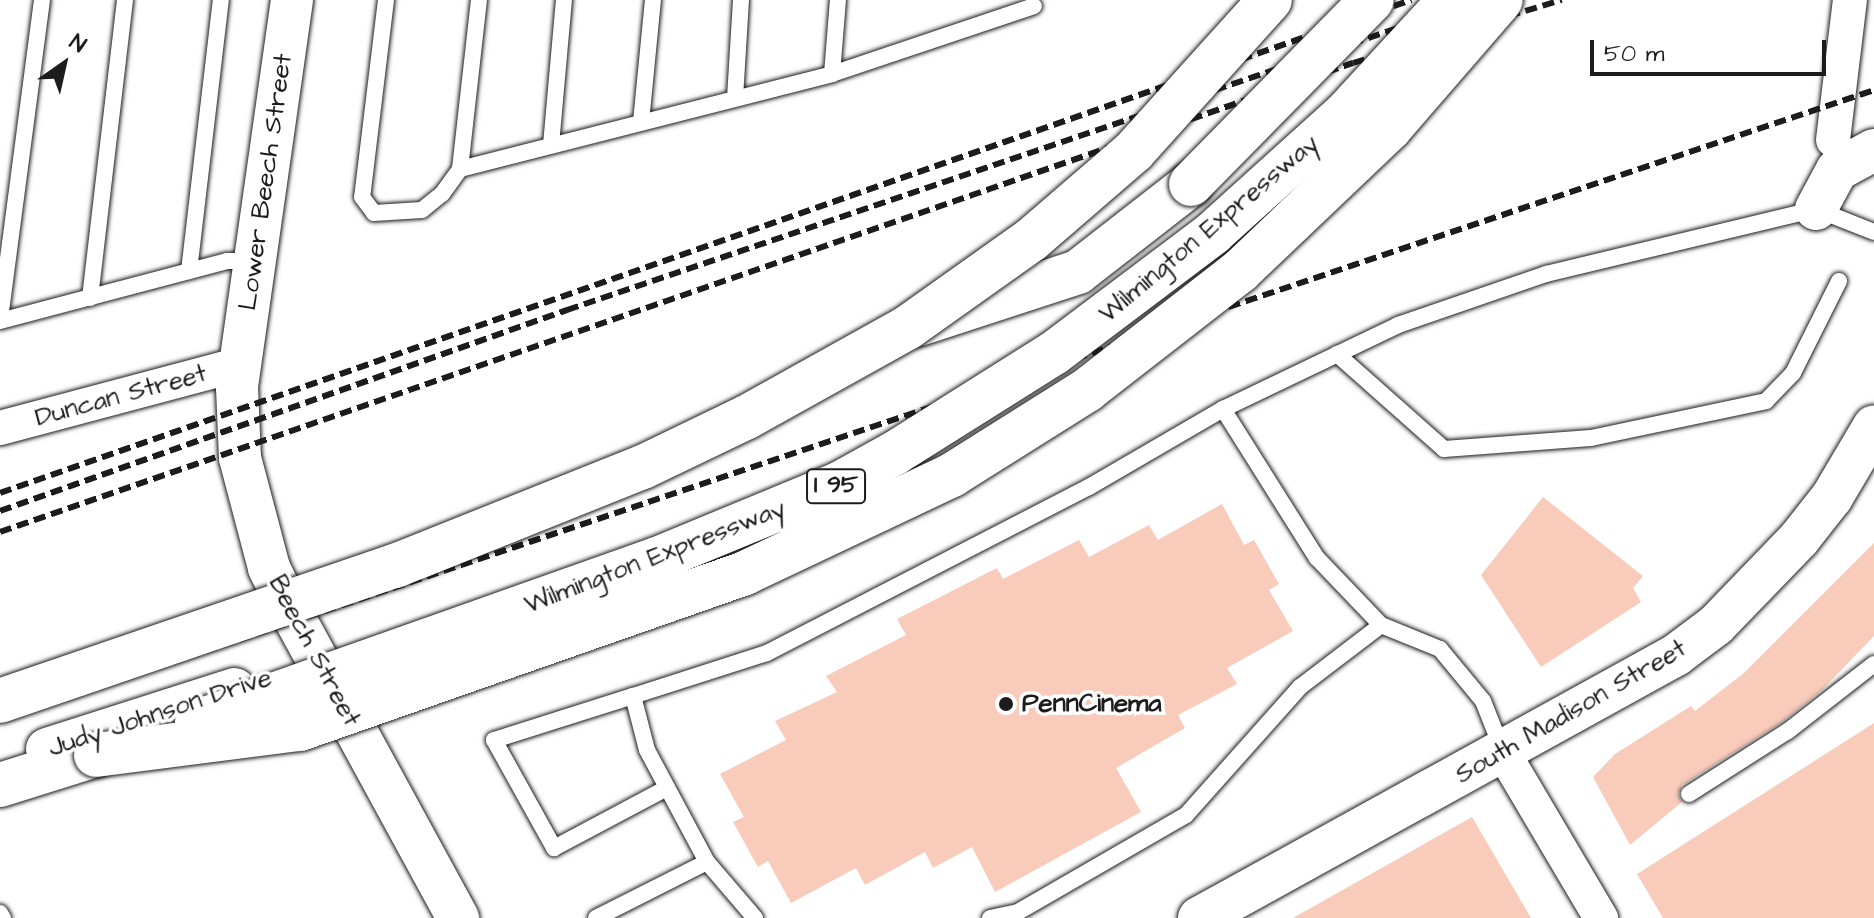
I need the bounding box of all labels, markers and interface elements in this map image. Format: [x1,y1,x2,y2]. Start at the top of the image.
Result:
north arrow [24,24,104,104]
scale bar [1594,24,1830,74]
text: N [63,27,92,60]
text: 50 m [1604,37,1664,71]
street label: Lower Beech Street [233,52,299,312]
street label: Wilmington Expressway [1093,128,1325,330]
street label: Duncan Street [32,358,210,434]
road number: I 95 [806,466,866,506]
street label: Wilmington Expressway [520,493,790,621]
street label: Beech Street [261,570,367,732]
street label: South Madison Street [1450,633,1692,791]
street label: Judy Johnson Drive [44,662,276,764]
place label: PennCinema [1022,688,1162,720]
marker: PennCinema [997,695,1015,713]

